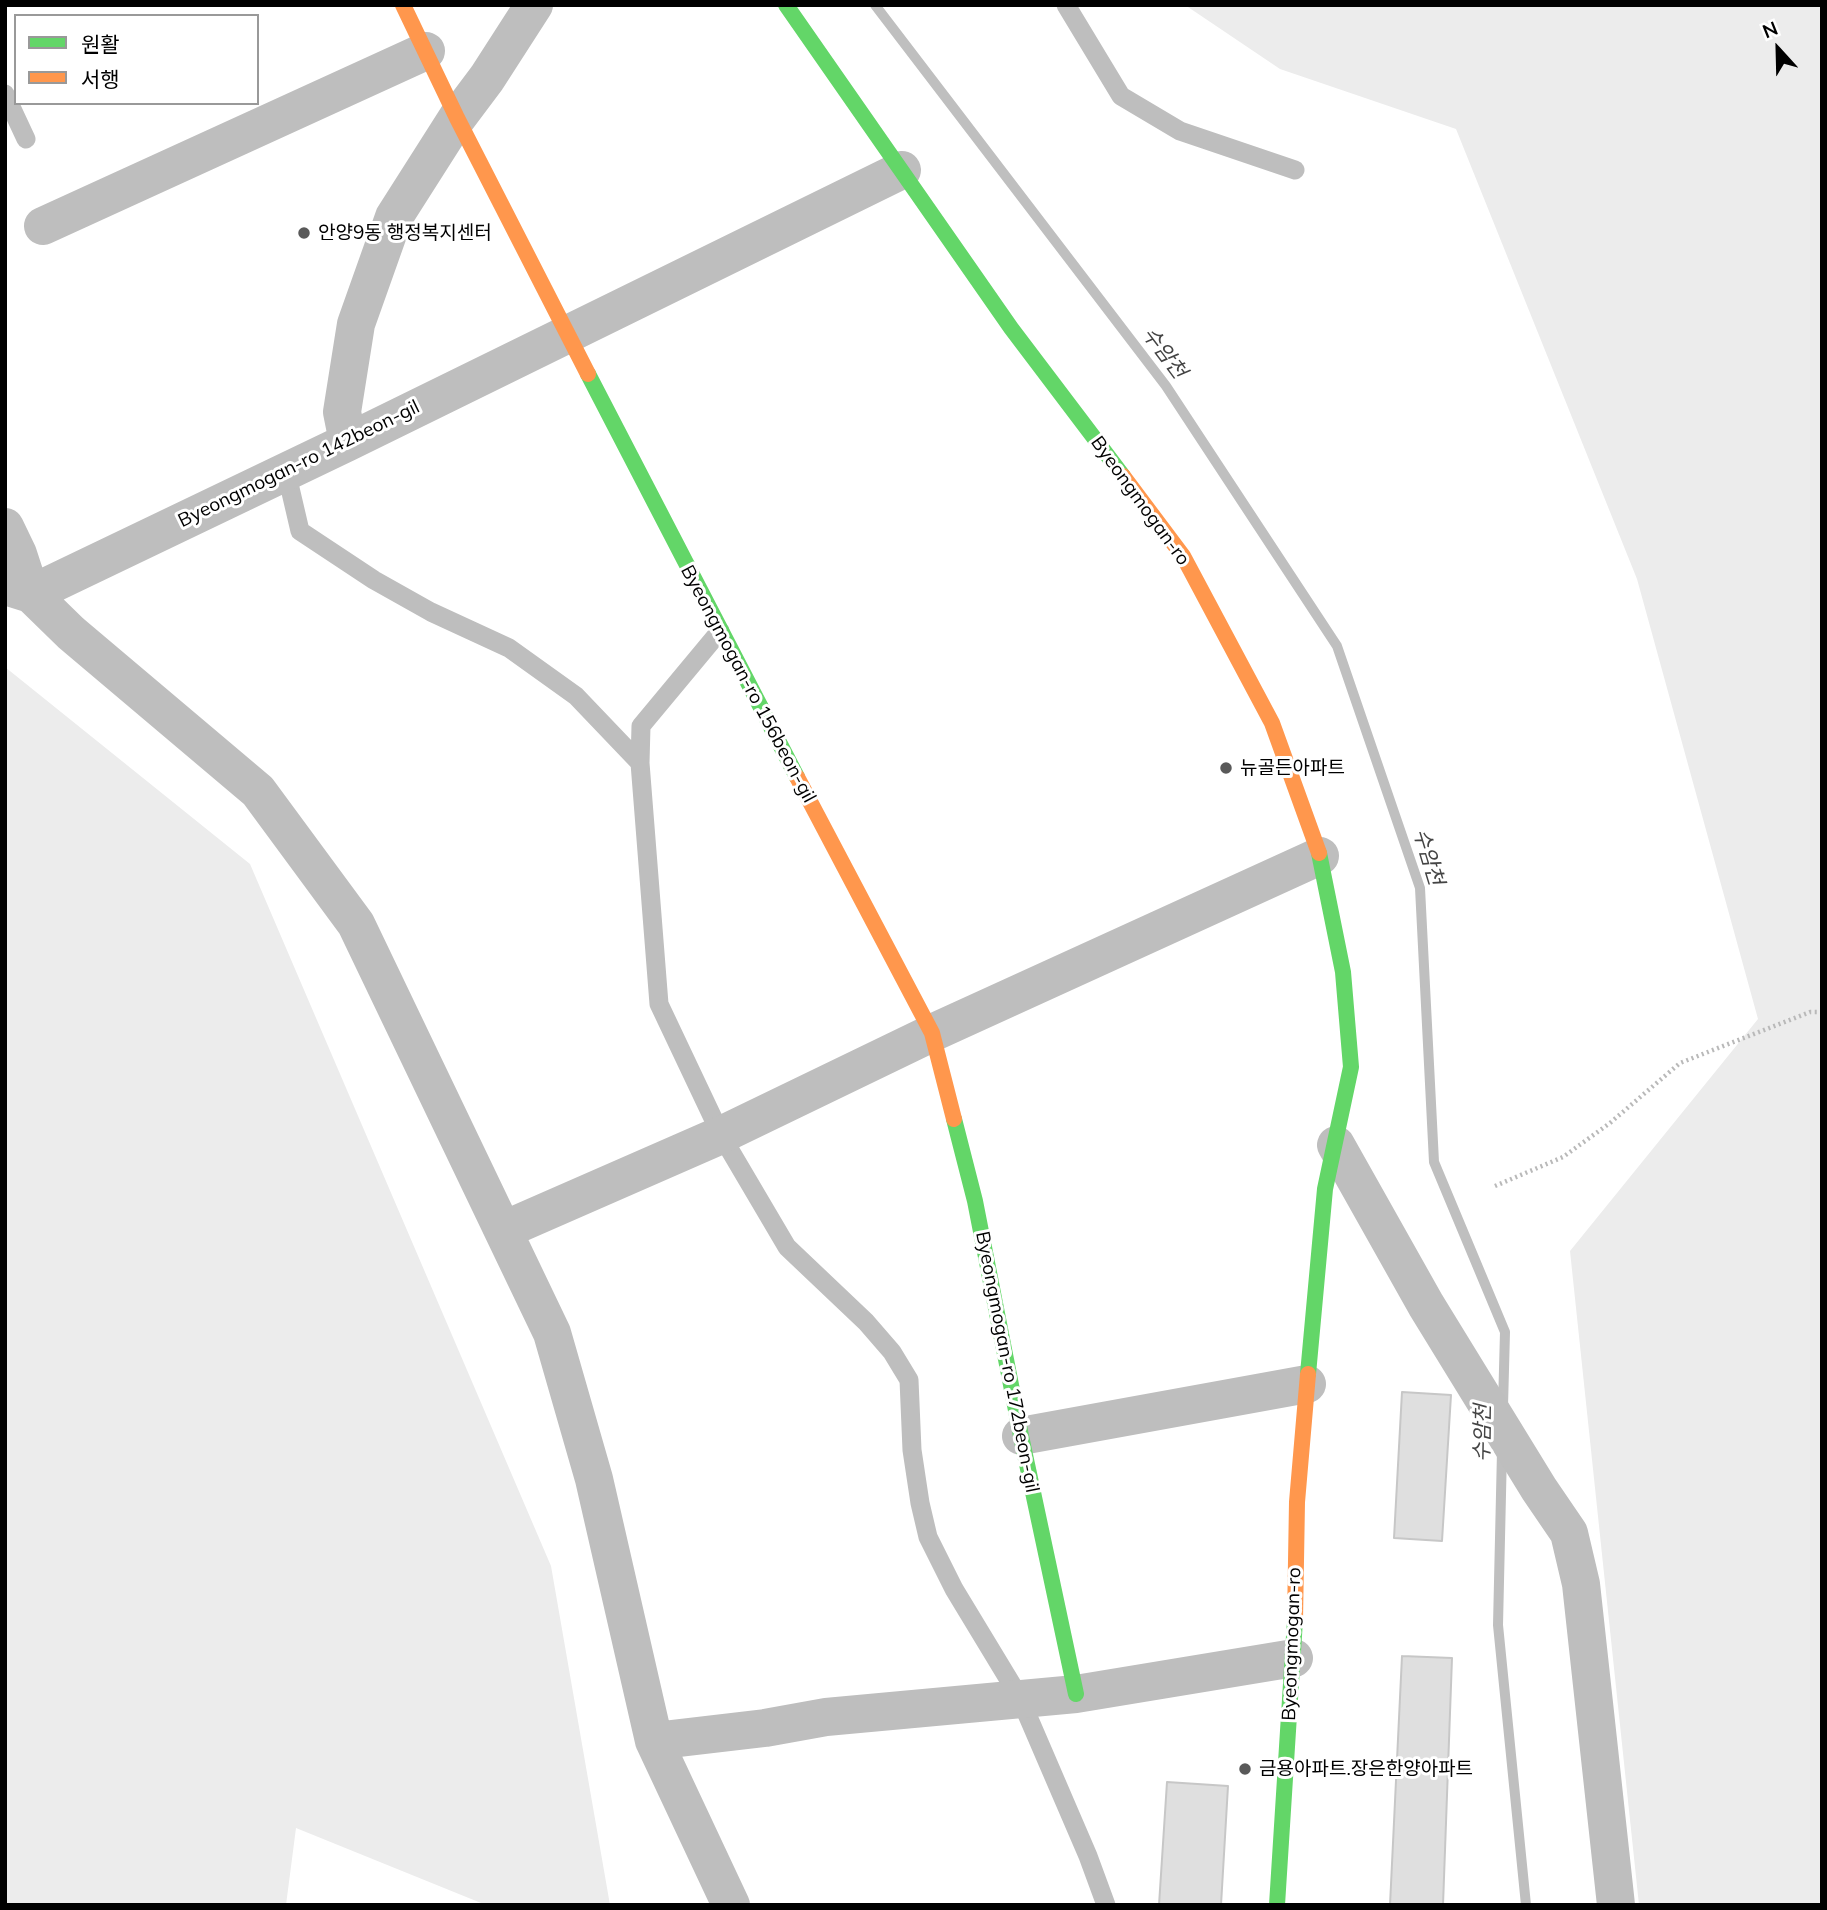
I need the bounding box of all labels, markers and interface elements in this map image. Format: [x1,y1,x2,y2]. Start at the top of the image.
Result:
legend [14,14,259,105]
north arrow [1743,14,1813,84]
text: N [1759,16,1781,43]
text: 원활 [81,31,120,57]
text: 서행 [81,66,120,92]
place label: 안양9동 행정복지센터 [318,222,492,244]
marker: 안양9동 행정복지센터 [296,225,312,241]
water label: 수암천 [1136,322,1192,384]
street label: Byeongmogan-ro 142beon-gil [175,396,423,532]
street label: Byeongmogan-ro [1086,432,1194,570]
street label: Byeongmogan-ro 156beon-gil [676,561,820,807]
place label: 뉴골든아파트 [1240,757,1345,779]
marker: 뉴골든아파트 [1218,760,1234,776]
water label: 수암천 [1407,826,1449,888]
street label: Byeongmogan-ro 172beon-gil [970,1229,1044,1495]
water label: 수암천 [1470,1404,1496,1462]
street label: Byeongmogan-ro [1278,1567,1306,1721]
place label: 금용아파트.장은한양아파트 [1259,1758,1473,1780]
marker: 금용아파트.장은한양아파트 [1237,1761,1253,1777]

